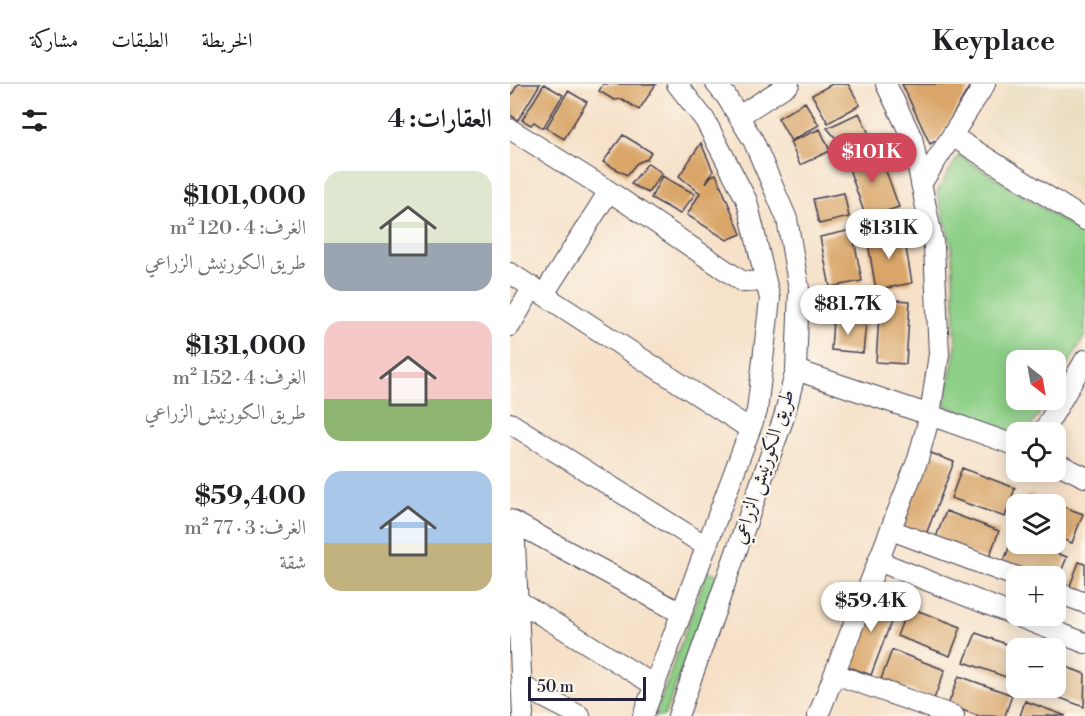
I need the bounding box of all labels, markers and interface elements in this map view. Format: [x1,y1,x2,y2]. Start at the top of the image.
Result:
text: Keyplace [932,24,1055,59]
text: مشاركة [30,28,78,54]
text: الطبقات [111,28,168,54]
text: الخريطة [201,28,253,54]
text: العقارات: 4 [388,103,492,135]
icon: filters [18,104,51,137]
pin: $101K [830,133,914,184]
text: $101K [842,140,902,165]
text: $101,000 [183,180,306,212]
icon: home [372,195,444,267]
pin: $131K [847,209,931,260]
text: الغرف: 4 · 120 m² [170,216,306,241]
text: $131K [860,216,918,241]
text: طريق الكورنيش الزراعي [145,251,306,276]
pin: $81.7K [799,285,897,336]
text: $81.7K [814,292,882,317]
text: $131,000 [186,330,306,362]
icon: home [372,345,444,417]
north arrow [1006,350,1066,410]
map controls [1006,350,1066,698]
text: الغرف: 4 · 152 m² [173,366,306,391]
street label: طريق الكورنيش الزراعي [727,386,803,548]
text: طريق الكورنيش الزراعي [145,401,306,426]
button: locate [1006,422,1066,482]
text: $59,400 [195,480,306,512]
button: layers [1006,494,1066,554]
icon: home [372,495,444,567]
text: الغرف: 3 · 77 m² [184,516,306,541]
text: شقة [280,551,306,576]
button: + [1006,566,1066,626]
pin: $59.4K [822,582,920,633]
text: $59.4K [835,589,907,614]
button: − [1006,638,1066,698]
scale bar [528,674,646,702]
text: 50 m [537,677,574,697]

